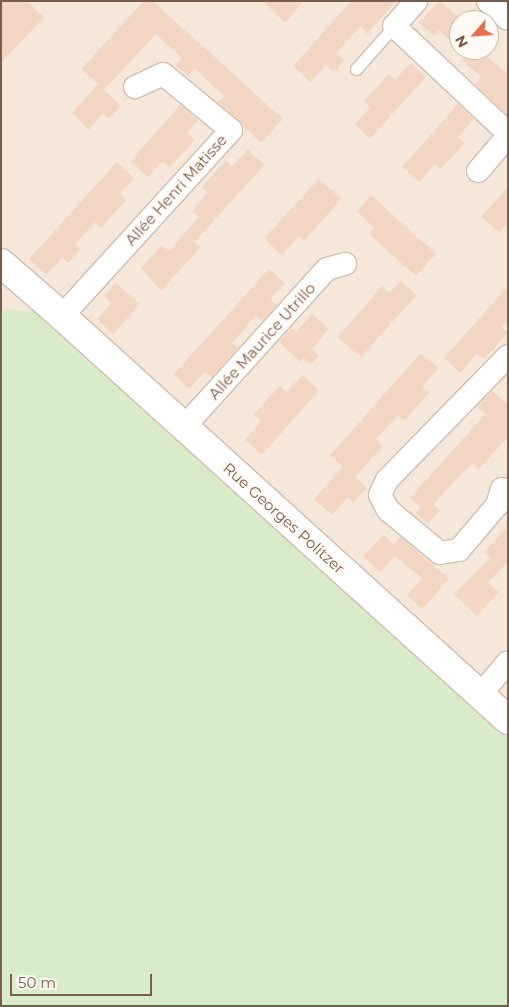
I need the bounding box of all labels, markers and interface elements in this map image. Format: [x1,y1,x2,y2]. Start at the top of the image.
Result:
north arrow [449,10,499,60]
text: N [451,32,472,50]
street label: Allée Henri Matisse [121,131,231,249]
street label: Allée Maurice Utrillo [205,279,319,403]
street label: Rue Georges Politzer [220,459,348,577]
scale bar [12,964,155,996]
text: 50 m [18,973,56,992]

